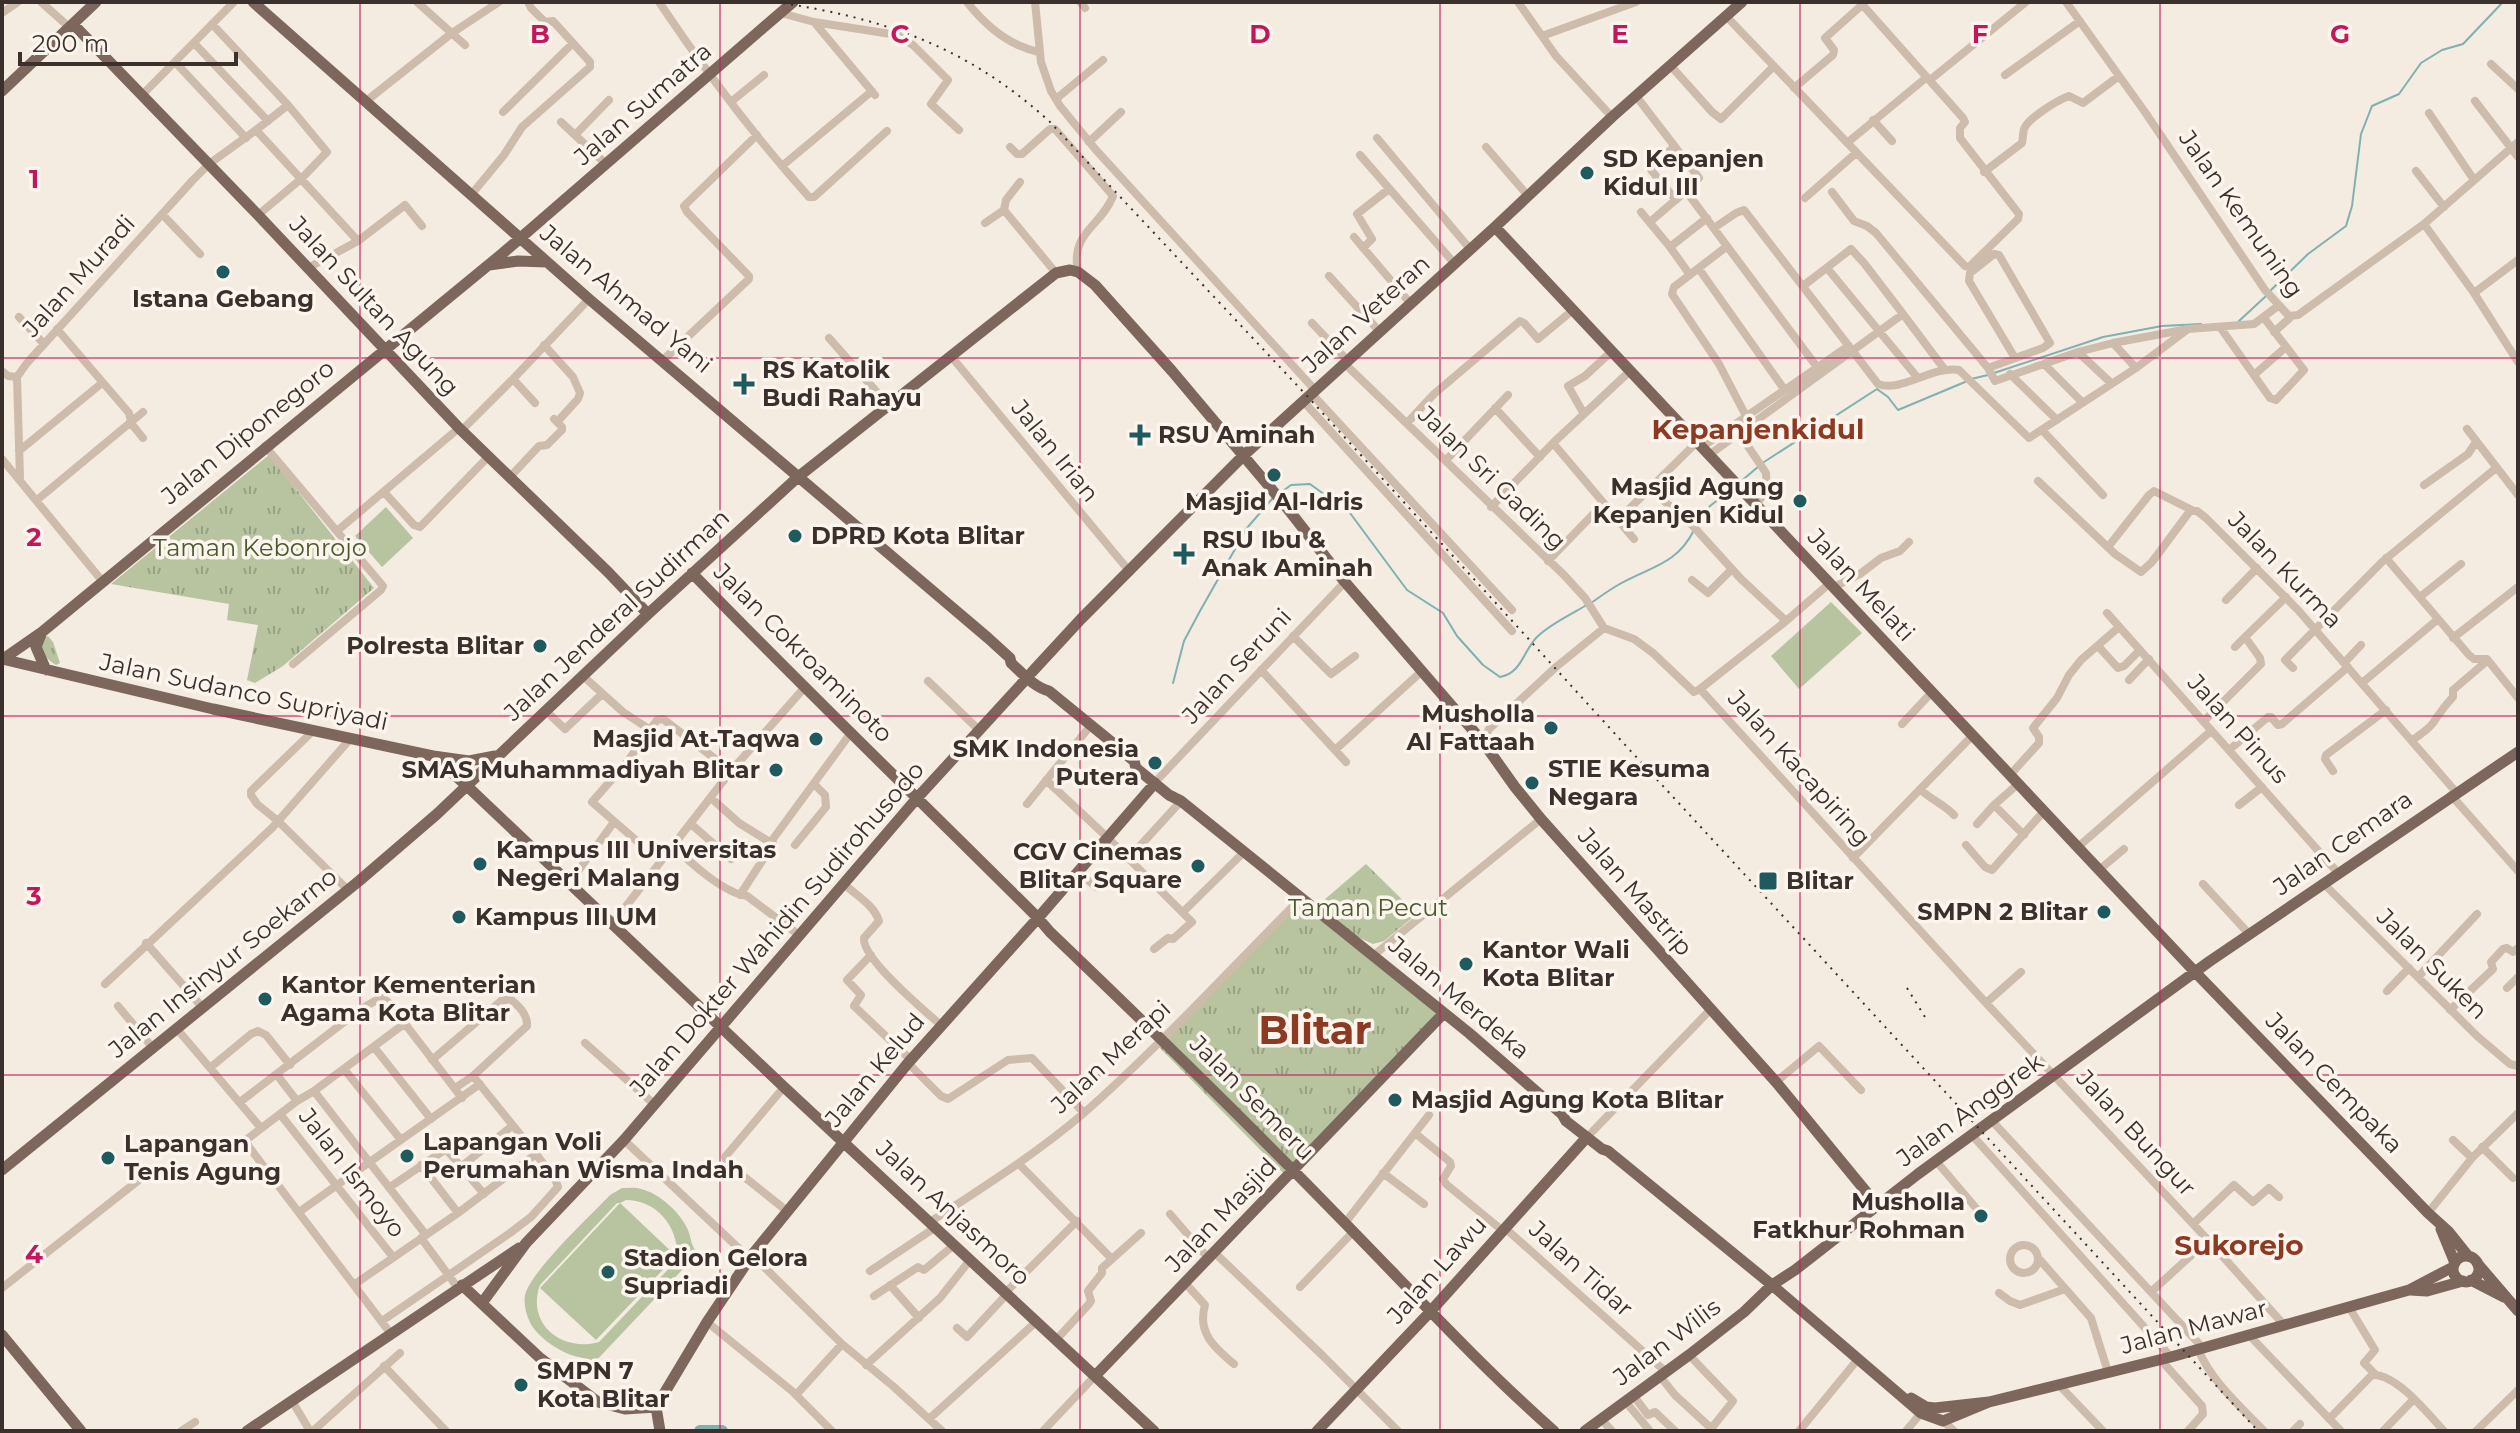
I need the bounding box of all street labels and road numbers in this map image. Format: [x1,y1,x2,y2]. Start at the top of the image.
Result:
street label: Jalan Sumatra [567,36,717,172]
street label: Jalan Kemuning [2172,124,2310,303]
street label: Jalan Muradi [16,209,141,343]
street label: Jalan Sultan Agung [283,209,465,401]
street label: Jalan Ahmad Yani [534,218,718,379]
street label: Jalan Veteran [1295,249,1436,379]
street label: Jalan Diponegoro [155,353,340,511]
street label: Jalan Irian [1005,393,1105,508]
street label: Jalan Sri Gading [1412,399,1572,556]
street label: Jalan Jenderal Sudirman [497,503,735,727]
street label: Jalan Kurma [2222,505,2348,634]
street label: Jalan Melati [1801,522,1921,647]
street label: Jalan Cokroaminoto [707,556,899,748]
street label: Jalan Seruni [1175,602,1297,730]
street label: Jalan Sudanco Supriyadi [96,647,391,736]
street label: Jalan Pinus [2181,667,2295,789]
street label: Jalan Kacapiring [1721,683,1877,851]
street label: Jalan Dokter Wahidin Sudirohusodo [623,755,930,1103]
street label: Jalan Cemara [2267,784,2418,902]
street label: Jalan Mastrip [1571,821,1699,962]
street label: Jalan Insinyur Soekarno [102,862,343,1064]
street label: Jalan Suken [2370,902,2494,1025]
street label: Jalan Merdeka [1382,930,1536,1065]
street label: Jalan Merapi [1044,994,1176,1120]
street label: Jalan Cempaka [2259,1006,2409,1159]
street label: Jalan Kelud [818,1007,930,1133]
street label: Jalan Semeru [1183,1029,1321,1166]
street label: Jalan Anggrek [1890,1046,2049,1173]
street label: Jalan Bungur [2070,1063,2202,1202]
street label: Jalan Ismoyo [292,1101,412,1243]
street label: Jalan Anjasmoro [870,1133,1036,1291]
street label: Jalan Masjid [1158,1152,1282,1278]
street label: Jalan Lawu [1380,1210,1492,1330]
street label: Jalan Tidar [1523,1214,1639,1323]
street label: Jalan Wilis [1607,1292,1726,1392]
street label: Jalan Mawar [2116,1293,2270,1360]

